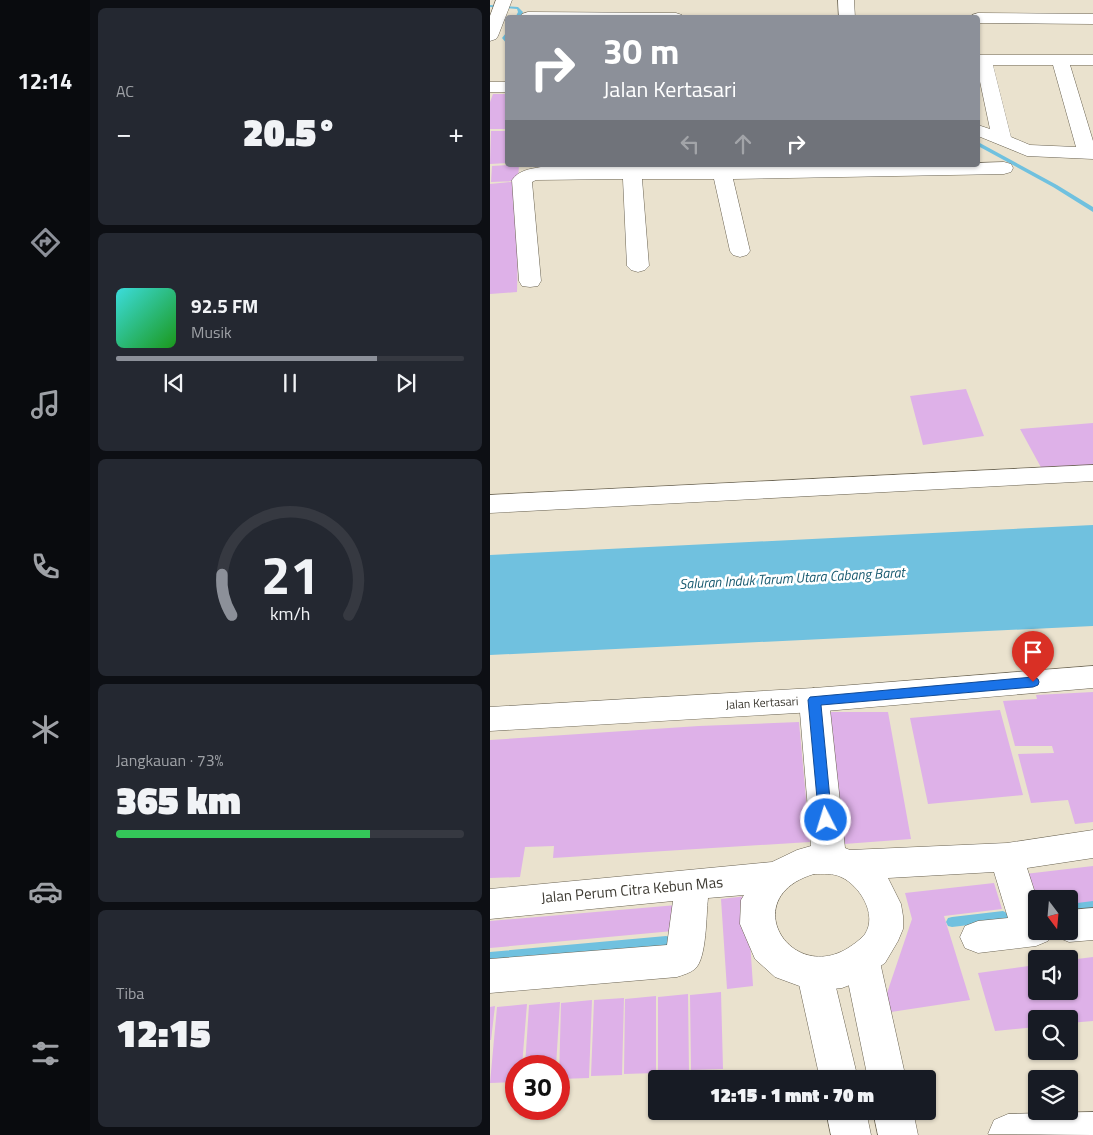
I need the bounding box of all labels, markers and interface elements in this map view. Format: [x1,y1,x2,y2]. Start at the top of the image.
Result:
text: 30 m [603,24,679,78]
icon: right [520,35,585,100]
text: 12:14 [18,64,72,98]
text: Jalan Kertasari [603,72,736,106]
text: AC [116,79,134,103]
text: 20.5° [243,103,337,161]
text: − [116,111,132,154]
text: + [448,111,464,154]
icon: left [676,130,704,158]
icon: ahead [729,130,757,158]
icon: right [782,130,810,158]
icon: directions [28,225,63,260]
text: 92.5 FM [191,291,258,320]
text: Musik [191,320,232,344]
icon: previous [160,369,188,397]
icon: pause [276,369,304,397]
icon: next [392,369,420,397]
icon: music [28,387,63,422]
text: 21 [261,535,319,614]
icon: phone [28,549,63,584]
water label: Saluran Induk Tarum Utara Cabang Barat [679,561,907,594]
text: km/h [270,600,310,627]
pin [1012,631,1054,682]
icon: arrive [1019,638,1047,666]
street label: Jalan Kertasari [725,691,799,714]
icon: climate [28,712,63,747]
text: Jangkauan · 73% [116,748,224,772]
text: 365 km [116,771,241,829]
position arrow [799,793,851,845]
street label: Jalan Perum Citra Kebun Mas [540,870,724,909]
icon: car [28,874,63,909]
north arrow [1028,890,1078,940]
map controls [1028,890,1078,1120]
button: sound [1028,950,1078,1000]
text: Tiba [116,981,144,1005]
text: 12:15 [116,1004,211,1062]
button: search [1028,1010,1078,1060]
icon: filters [28,1036,63,1071]
speed limit sign: 30 [505,1055,570,1120]
button: layers [1028,1070,1078,1120]
text: 12:15 · 1 mnt · 70 m [710,1080,874,1109]

